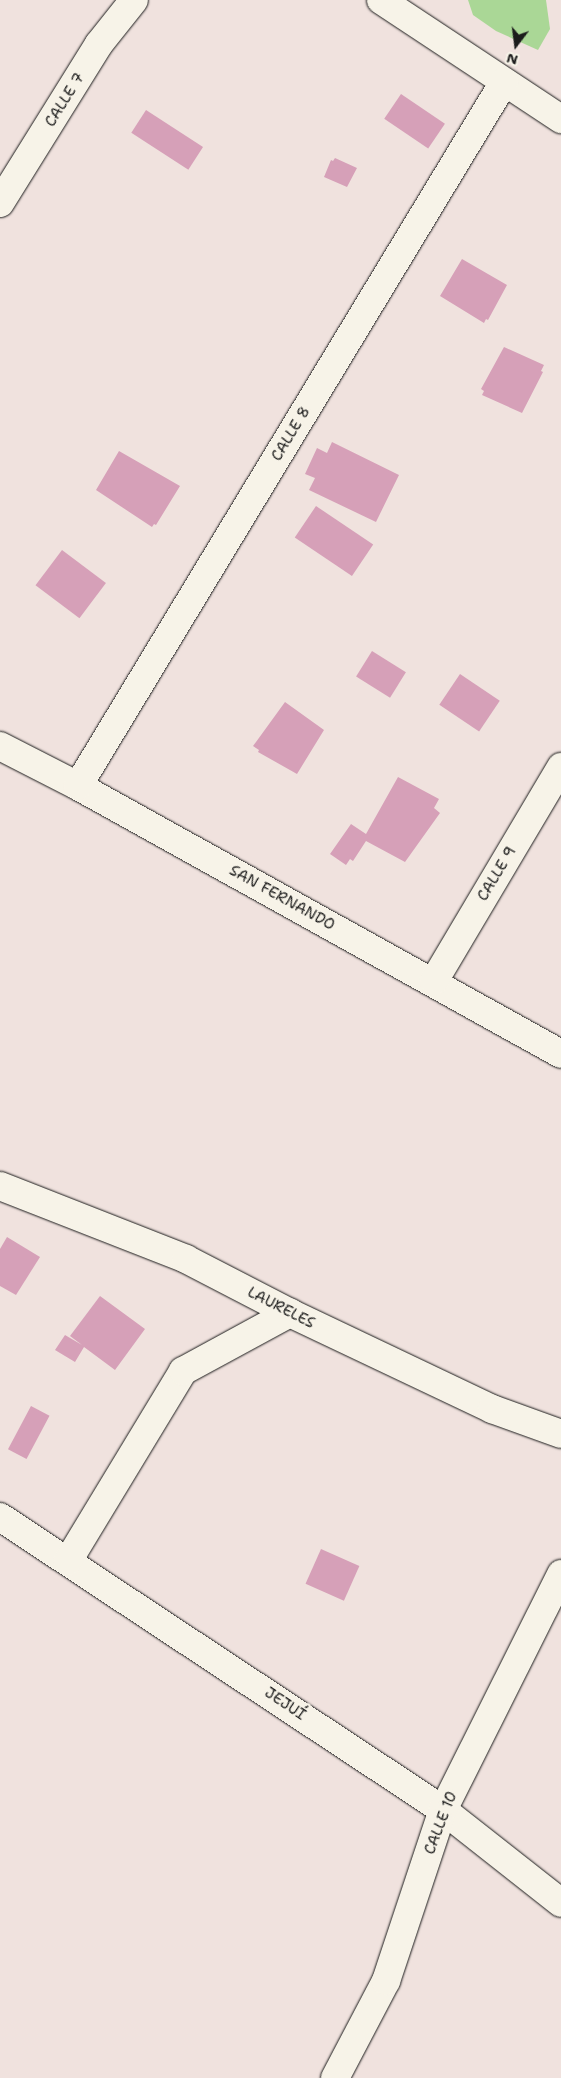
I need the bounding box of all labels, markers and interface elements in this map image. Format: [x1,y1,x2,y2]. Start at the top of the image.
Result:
north arrow [491,20,541,70]
text: N [504,49,520,70]
street label: CALLE 7 [41,70,89,130]
street label: CALLE 8 [268,404,314,464]
street label: CALLE 9 [474,844,520,904]
street label: SAN FERNANDO [226,862,338,934]
street label: LAURELES [244,1283,318,1333]
street label: JEJUÍ [261,1684,309,1724]
street label: CALLE 10 [421,1789,461,1857]

